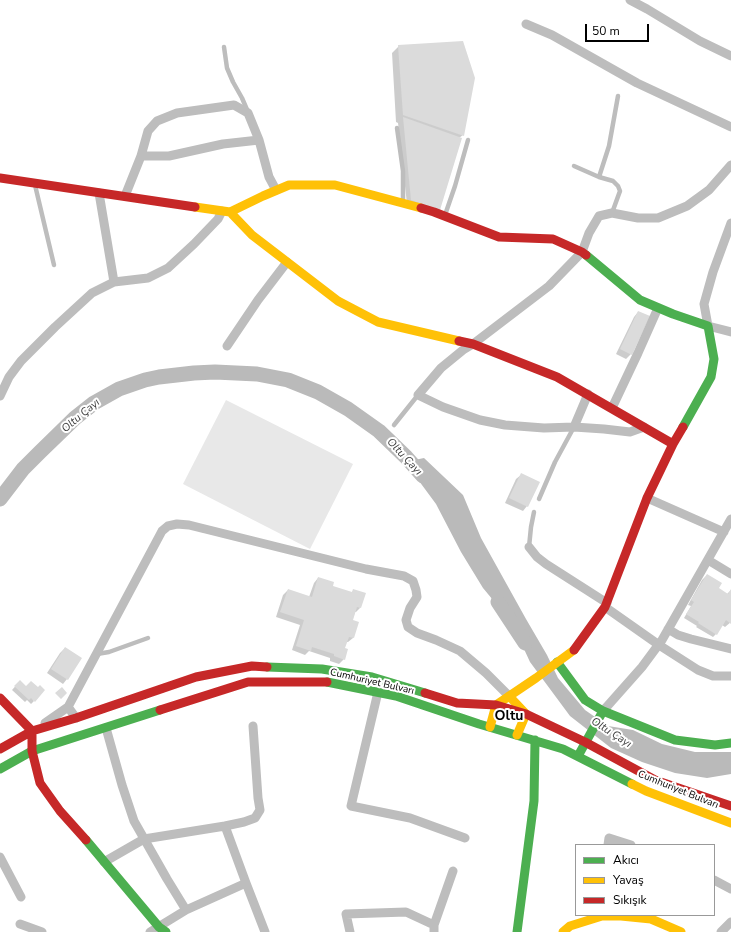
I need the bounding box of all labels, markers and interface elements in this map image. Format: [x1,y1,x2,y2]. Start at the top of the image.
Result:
scale bar [587,16,651,42]
text: 50 m [592,23,620,39]
water label: Oltu Çayı [59,396,103,436]
water label: Oltu Çayı [384,436,424,478]
street label: Cumhuriyet Bulvarı [329,666,415,698]
district label: Oltu [495,709,523,725]
water label: Oltu Çayı [588,715,634,751]
street label: Cumhuriyet Bulvarı [636,768,720,812]
legend [575,844,715,916]
text: Akıcı [613,852,639,868]
text: Yavaş [613,872,644,888]
text: Sıkışık [613,892,647,908]

